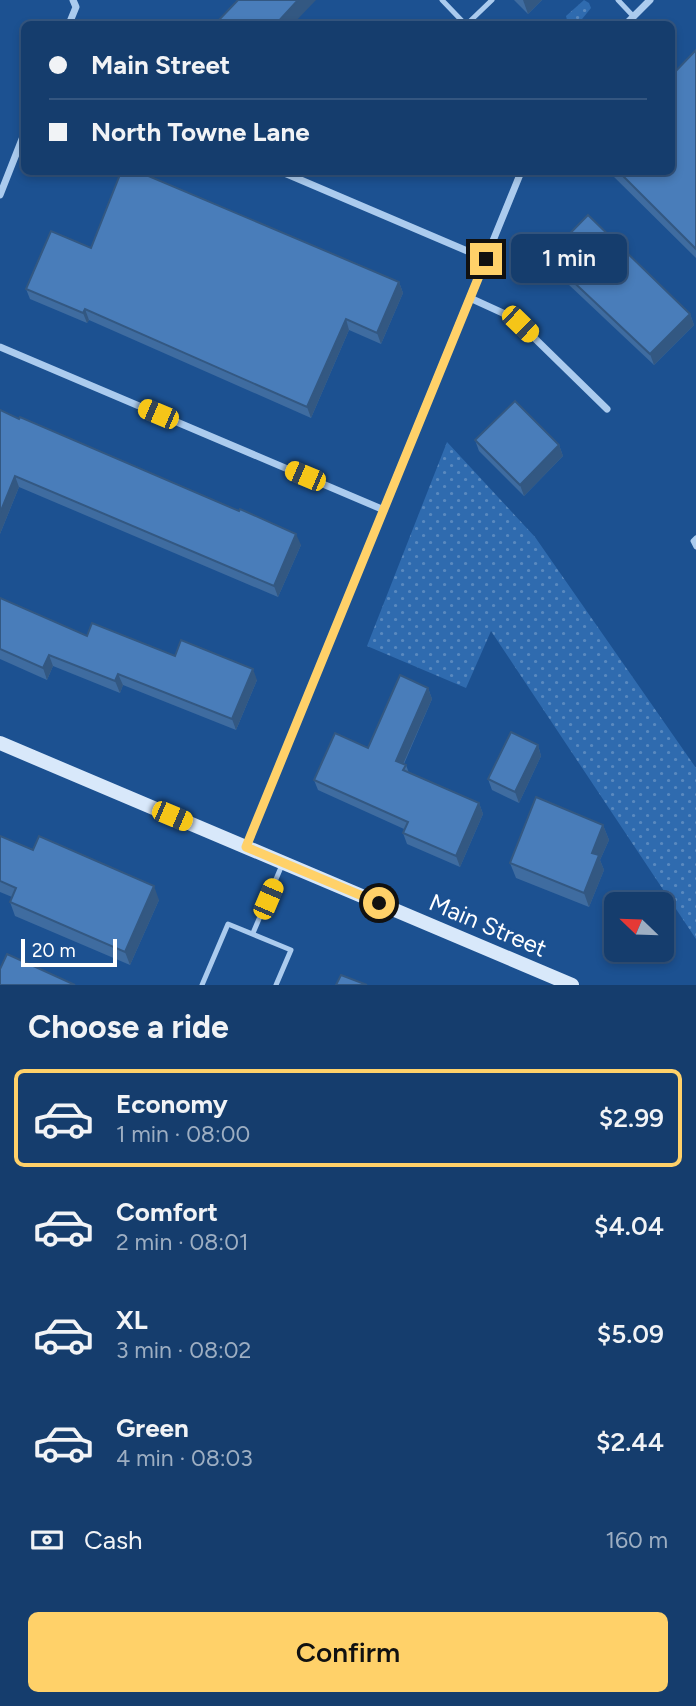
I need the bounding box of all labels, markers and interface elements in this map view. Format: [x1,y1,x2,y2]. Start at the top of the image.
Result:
text: Main Street [91,49,230,81]
text: North Towne Lane [91,116,310,148]
callout: 1 min [510,234,626,284]
route end [470,243,502,275]
text: 1 min [542,244,596,272]
car [498,302,543,346]
car [135,396,182,432]
car [282,458,329,494]
car [149,798,196,834]
car [251,876,286,922]
route start [363,887,395,919]
street label: Main Street [425,887,551,963]
north arrow [604,892,674,962]
map controls [604,892,674,962]
scale bar [21,936,117,968]
text: 20 m [32,939,76,962]
text: Choose a ride [28,1008,229,1046]
icon: car [32,1087,95,1150]
text: Economy [116,1088,228,1120]
text: $2.99 [599,1102,664,1134]
text: 1 min · 08:00 [116,1120,250,1148]
icon: car [32,1195,95,1258]
text: Comfort [116,1196,218,1228]
text: $4.04 [594,1210,664,1242]
text: 2 min · 08:01 [116,1228,248,1256]
icon: car [32,1303,95,1366]
text: XL [116,1304,148,1336]
text: $5.09 [597,1318,664,1350]
text: 3 min · 08:02 [116,1336,251,1364]
icon: car [32,1411,95,1474]
text: Green [116,1412,189,1444]
text: $2.44 [596,1426,664,1458]
text: 4 min · 08:03 [116,1444,253,1472]
icon: cash [28,1521,66,1559]
text: Cash [84,1524,143,1556]
text: 160 m [605,1526,668,1554]
button: Confirm [28,1612,668,1692]

